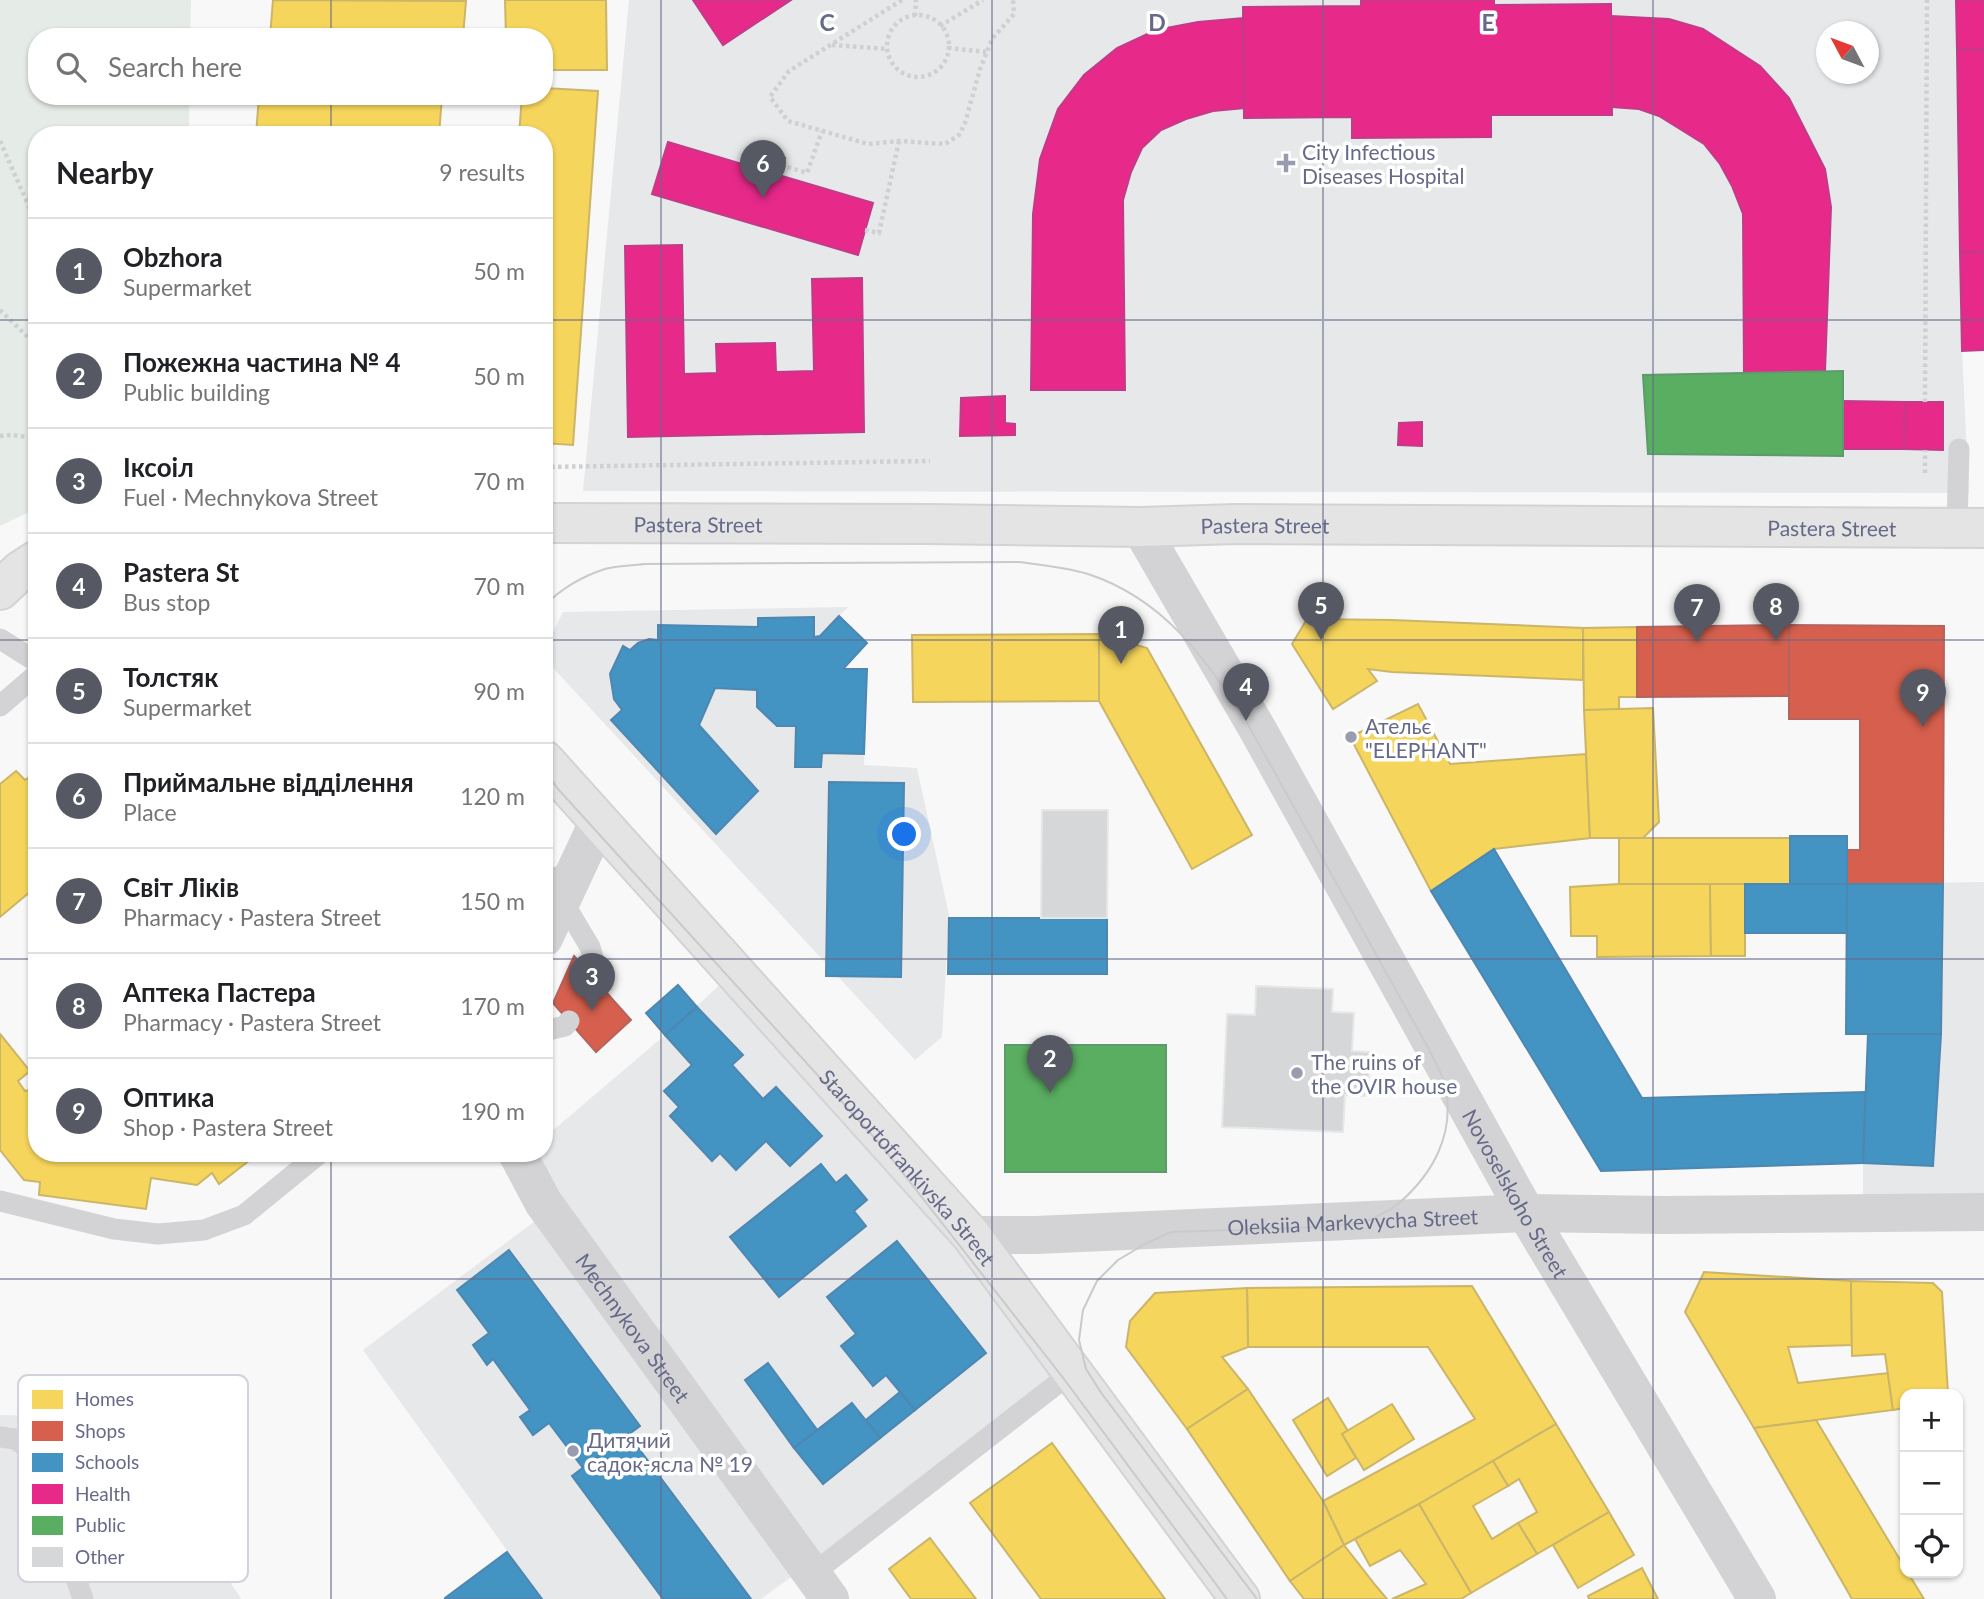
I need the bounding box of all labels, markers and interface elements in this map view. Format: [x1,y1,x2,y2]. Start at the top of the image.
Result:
text: C [819,8,835,36]
text: D [1148,8,1166,36]
text: E [1481,8,1495,36]
north arrow [1816,21,1879,84]
search box [28,28,553,105]
icon: search [52,48,90,86]
text: Search here [108,51,242,83]
place label: City Infectious Diseases Hospital [1302,139,1465,188]
pin: 6 [740,140,786,198]
marker: City Infectious Diseases Hospital [1276,153,1296,173]
text: Nearby [56,154,154,190]
text: 9 results [439,158,525,186]
text: Obzhora [123,241,223,273]
text: 1 [72,257,86,285]
text: 50 m [474,257,525,285]
text: Supermarket [123,273,252,301]
text: Пожежна частина № 4 [123,346,401,378]
text: 2 [72,362,86,390]
text: 50 m [474,362,525,390]
text: Public building [123,378,270,406]
text: Iксоiл [123,451,194,483]
text: 3 [72,467,86,495]
text: 70 m [474,467,525,495]
text: Fuel · Mechnykova Street [123,483,378,511]
street label: Pastera Street [633,511,763,536]
street label: Pastera Street [1200,511,1330,538]
street label: Pastera Street [1767,514,1897,540]
text: Pastera St [123,556,239,588]
text: 4 [72,572,86,600]
text: 70 m [474,572,525,600]
pin: 5 [1298,582,1344,640]
pin: 8 [1753,583,1799,641]
pin: 7 [1674,584,1720,642]
text: Bus stop [123,588,210,616]
pin: 1 [1098,606,1144,664]
text: Толстяк [123,661,218,693]
pin: 4 [1223,663,1269,721]
pin: 9 [1900,669,1946,727]
text: 5 [72,677,86,705]
text: 90 m [474,677,525,705]
text: Supermarket [123,693,252,721]
place label: Ательє "ELEPHANT" [1365,713,1487,762]
marker: Ательє "ELEPHANT" [1343,729,1359,745]
text: Приймальне відділення [123,766,414,798]
text: 6 [72,782,86,810]
text: 120 m [460,782,525,810]
text: Place [123,798,177,826]
your location [887,817,921,851]
text: Світ Ліків [123,871,239,903]
text: 7 [72,887,86,915]
text: 150 m [460,887,525,915]
text: Pharmacy · Pastera Street [123,903,381,931]
pin: 3 [569,953,615,1011]
text: Аптека Пастера [123,976,316,1008]
text: 8 [72,992,86,1020]
text: 170 m [460,992,525,1020]
text: Pharmacy · Pastera Street [123,1008,381,1036]
pin: 2 [1027,1035,1073,1093]
place label: The ruins of the OVIR house [1311,1049,1457,1098]
street label: Staroportofrankivska Street [815,1064,1001,1270]
marker: The ruins of the OVIR house [1289,1065,1305,1081]
text: Оптика [123,1081,214,1113]
text: 9 [72,1097,86,1125]
text: 190 m [460,1097,525,1125]
street label: Novoselskoho Street [1458,1104,1574,1282]
text: Shop · Pastera Street [123,1113,333,1141]
street label: Oleksiia Markevycha Street [1227,1203,1479,1239]
street label: Mechnykova Street [571,1248,696,1407]
legend [18,1375,248,1582]
text: Homes [75,1387,134,1410]
map controls [1900,1389,1963,1578]
button: + [1900,1389,1963,1452]
text: Shops [75,1419,125,1442]
place label: Дитячий садок-ясла № 19 [587,1427,753,1476]
marker: Дитячий садок-ясла № 19 [565,1443,581,1459]
text: Schools [75,1450,139,1473]
button: − [1900,1452,1963,1515]
text: Health [75,1482,131,1505]
text: Public [75,1513,126,1536]
button: locate [1900,1515,1963,1578]
text: Other [75,1545,125,1568]

